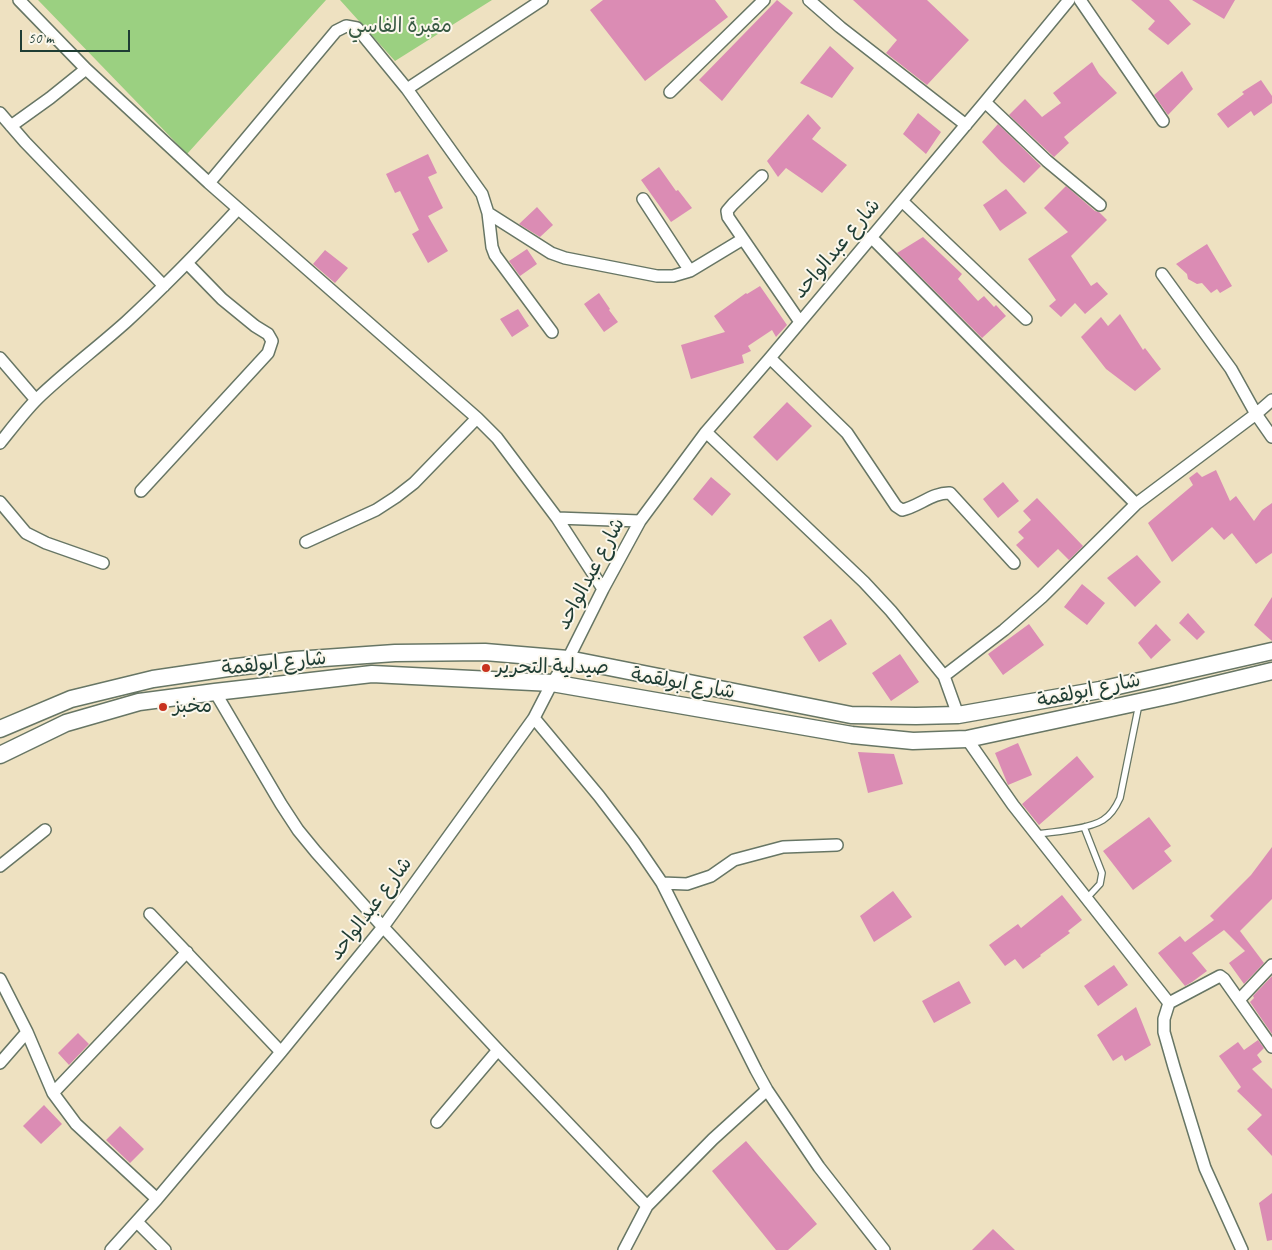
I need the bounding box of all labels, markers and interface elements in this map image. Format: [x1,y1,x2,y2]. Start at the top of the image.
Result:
park label: مقبرة الفاسي [348,15,452,39]
scale bar [22,20,132,52]
text: 50 m [28,29,54,48]
street label: شارع عبدالواحد [788,194,886,304]
street label: شارع عبدالواحد [551,514,631,634]
street label: شارع ابولقمة [220,647,328,681]
place label: صيدلية التحرير [496,656,609,680]
marker: صيدلية التحرير [480,662,492,674]
street label: شارع ابولقمة [629,663,737,705]
street label: شارع ابولقمة [1035,668,1143,714]
place label: مخبز [173,695,212,719]
marker: مخبز [157,701,169,713]
street label: شارع عبدالواحد [324,853,418,965]

